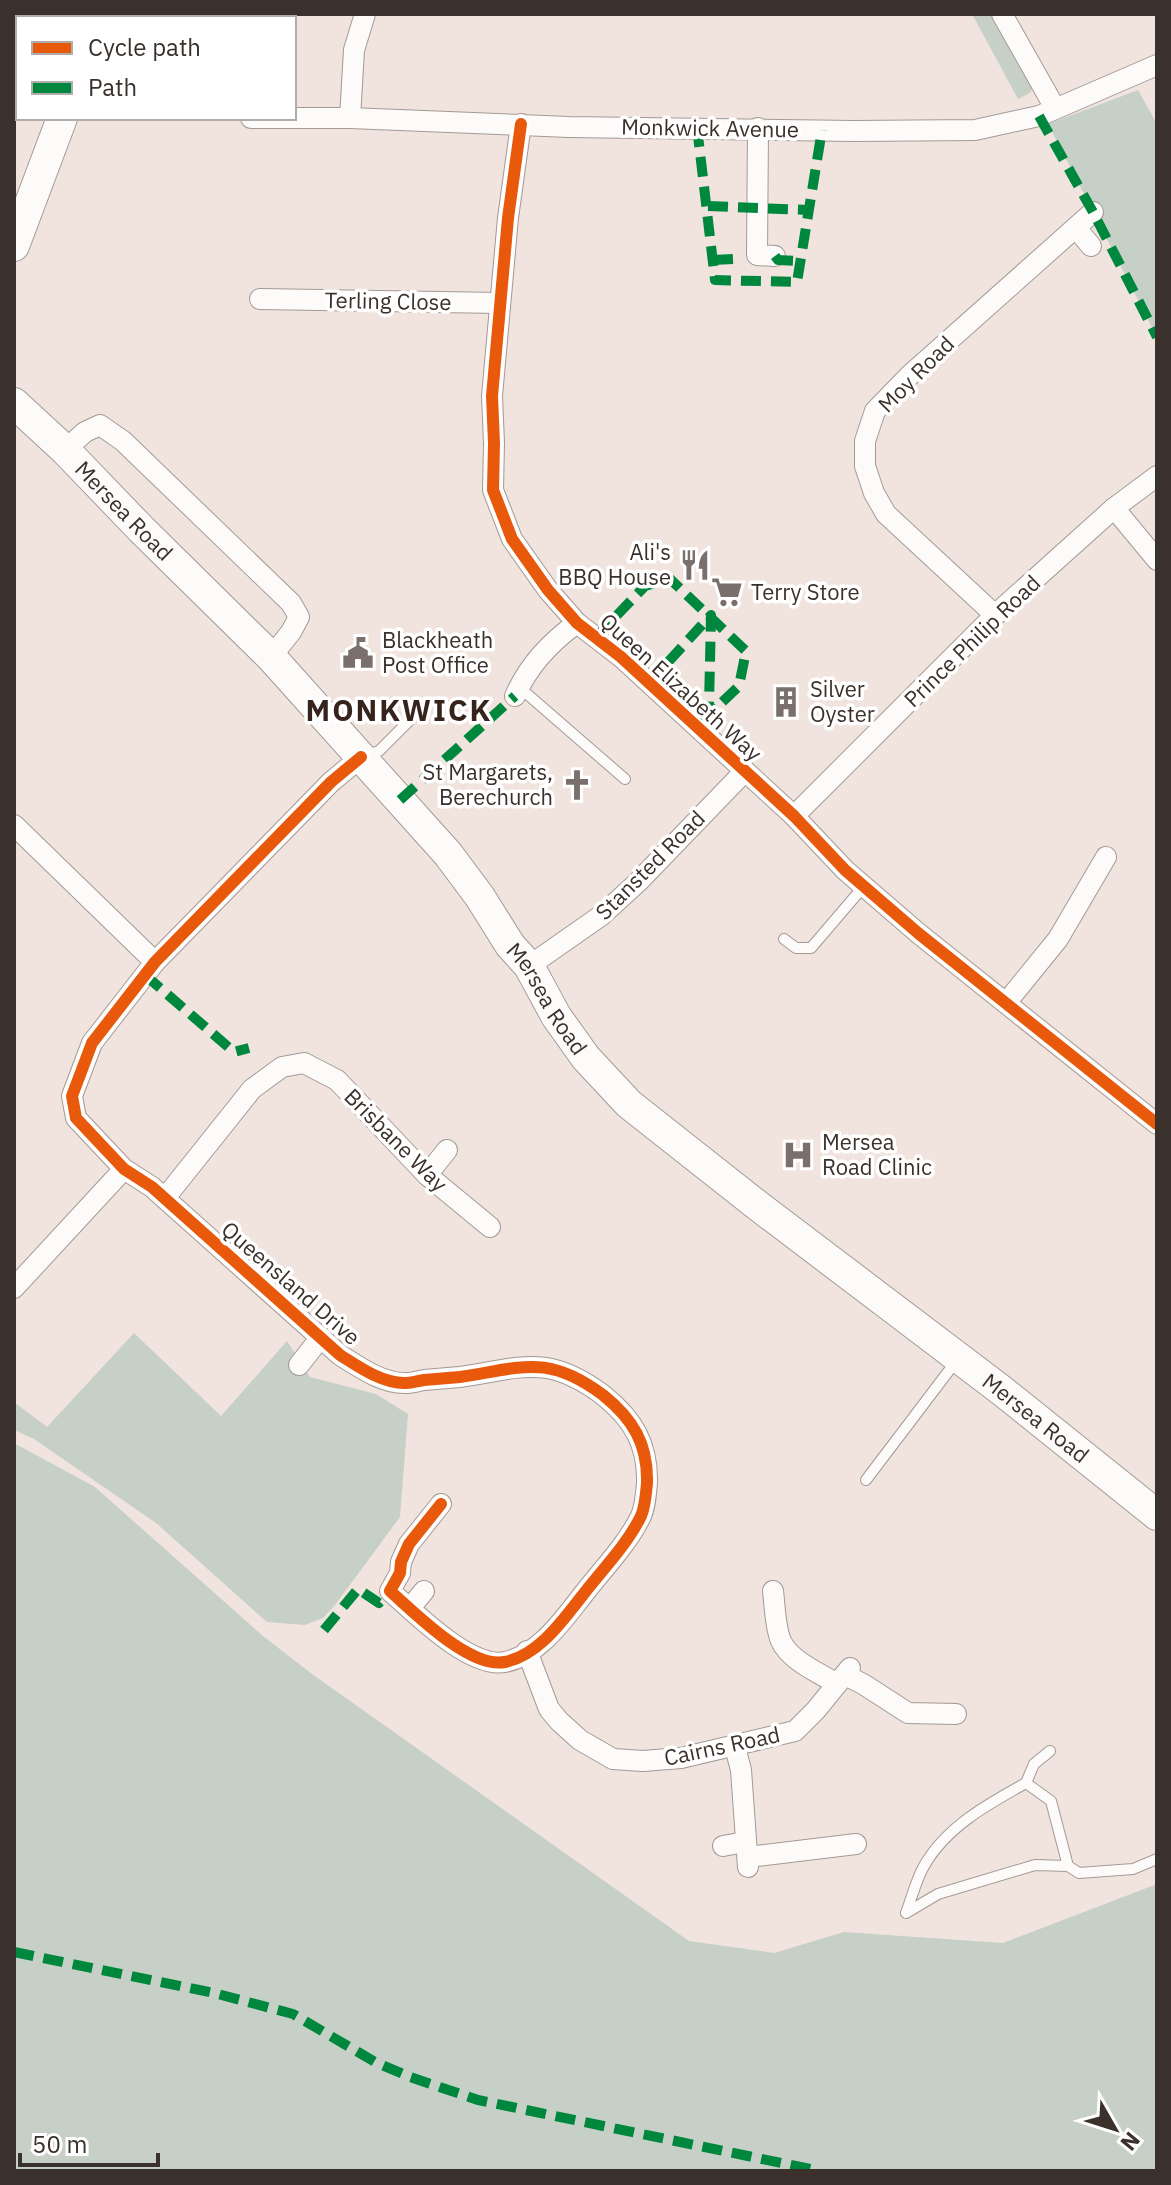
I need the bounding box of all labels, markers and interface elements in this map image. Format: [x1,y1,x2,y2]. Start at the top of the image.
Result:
legend [16,16,296,120]
text: Cycle path [88,31,201,63]
text: Path [88,71,137,103]
street label: Monkwick Avenue [621,111,799,144]
street label: Terling Close [324,285,452,316]
street label: Moy Road [871,329,960,418]
street label: Mersea Road [69,454,179,566]
place label: Ali's BBQ House [558,537,671,591]
restaurant icon: Ali's BBQ House [678,548,712,582]
street label: Prince Philip Road [897,568,1046,713]
supermarket icon: Terry Store [710,575,744,609]
place label: Terry Store [751,577,860,606]
street label: Queen Elizabeth Way [594,606,768,767]
place label: Blackheath Post Office [382,625,493,679]
public building icon: Blackheath Post Office [341,636,375,670]
place label: Silver Oyster [810,674,875,728]
building icon: Silver Oyster [769,685,803,719]
district label: MONKWICK [306,690,492,729]
place label: St Margarets, Berechurch [422,757,553,811]
church icon: St Margarets, Berechurch [560,768,594,802]
street label: Stansted Road [589,804,711,926]
street label: Mersea Road [501,936,594,1060]
street label: Brisbane Way [338,1082,454,1198]
place label: Mersea Road Clinic [822,1127,932,1181]
hospital icon: Mersea Road Clinic [781,1138,815,1172]
street label: Queensland Drive [216,1214,367,1351]
street label: Mersea Road [977,1366,1095,1469]
street label: Cairns Road [661,1719,783,1772]
north arrow [1075,2089,1155,2169]
scale bar [20,2117,158,2167]
text: N [1115,2127,1147,2157]
text: 50 m [32,2128,87,2160]

